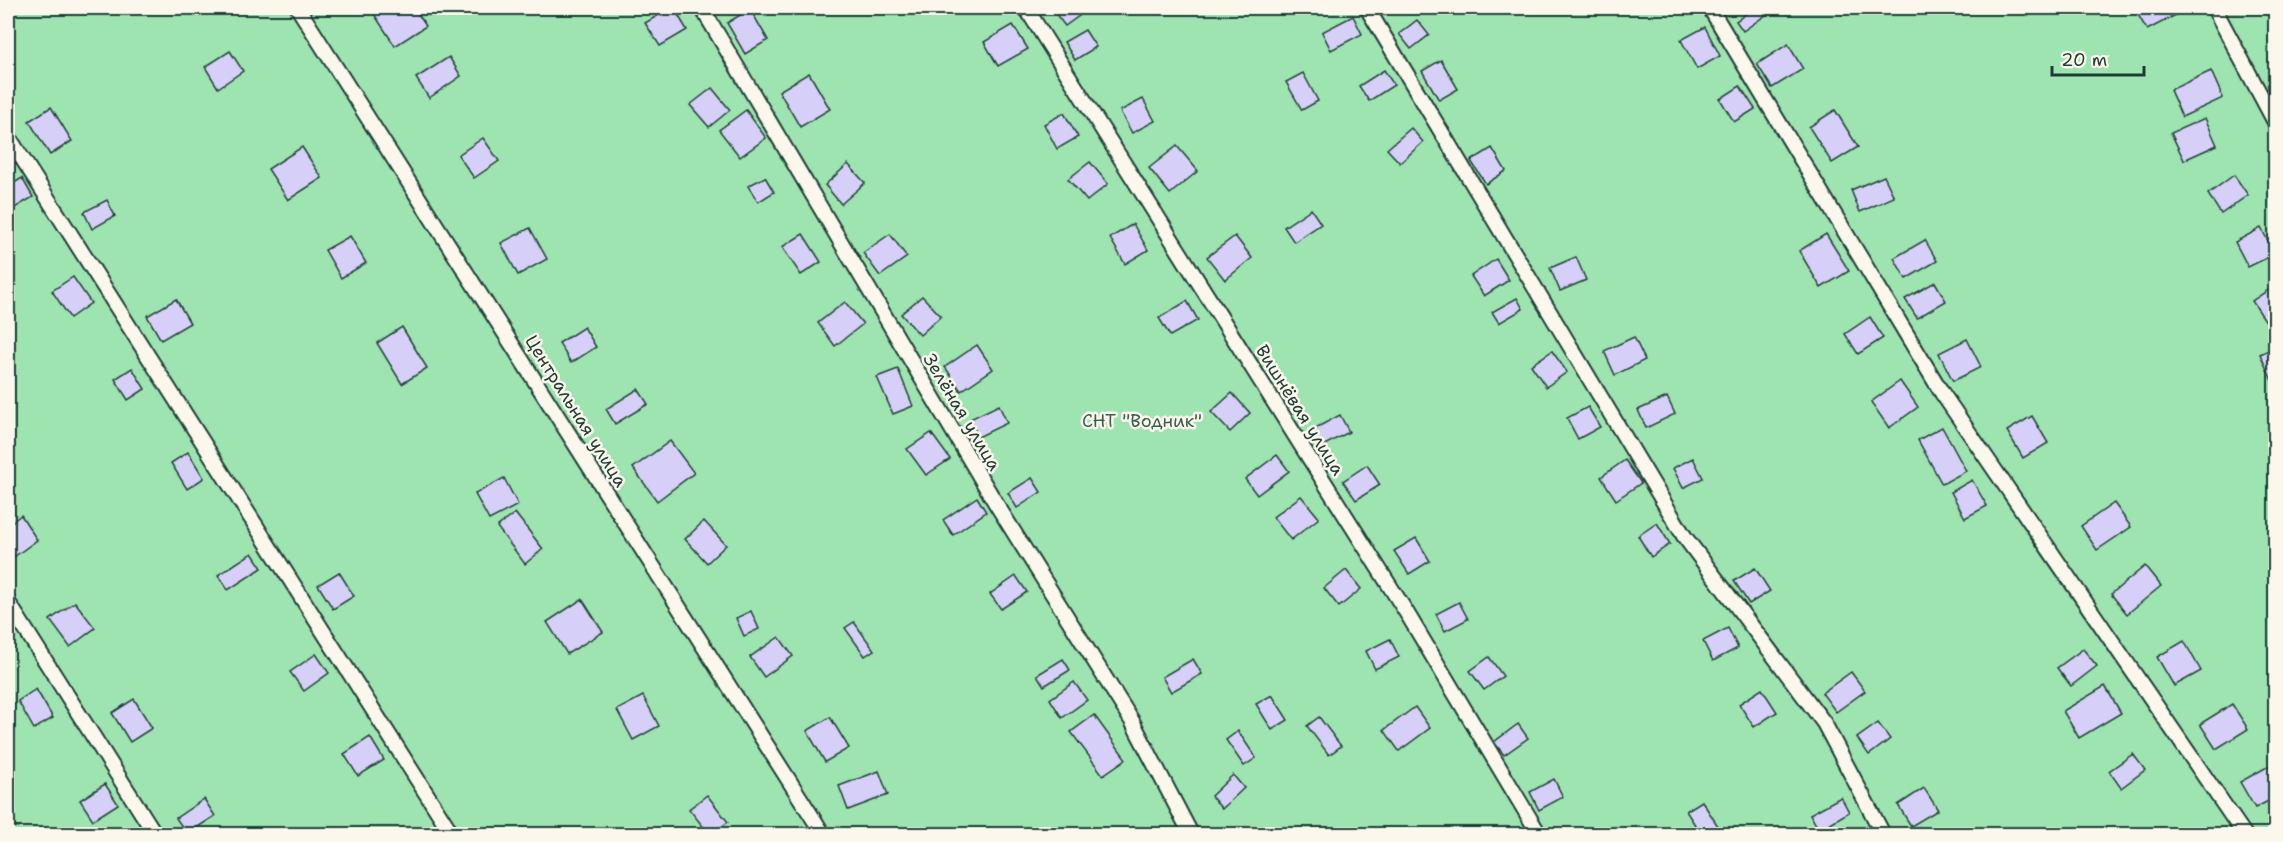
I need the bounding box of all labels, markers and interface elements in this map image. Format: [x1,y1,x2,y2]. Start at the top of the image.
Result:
scale bar [2052,39,2144,77]
text: 20 m [2061,48,2107,72]
street label: Центральная улица [519,330,633,492]
street label: Вишнёвая улица [1250,340,1350,480]
street label: Зелёная улица [917,349,1007,475]
park label: СНТ "Водник" [1082,409,1202,433]

